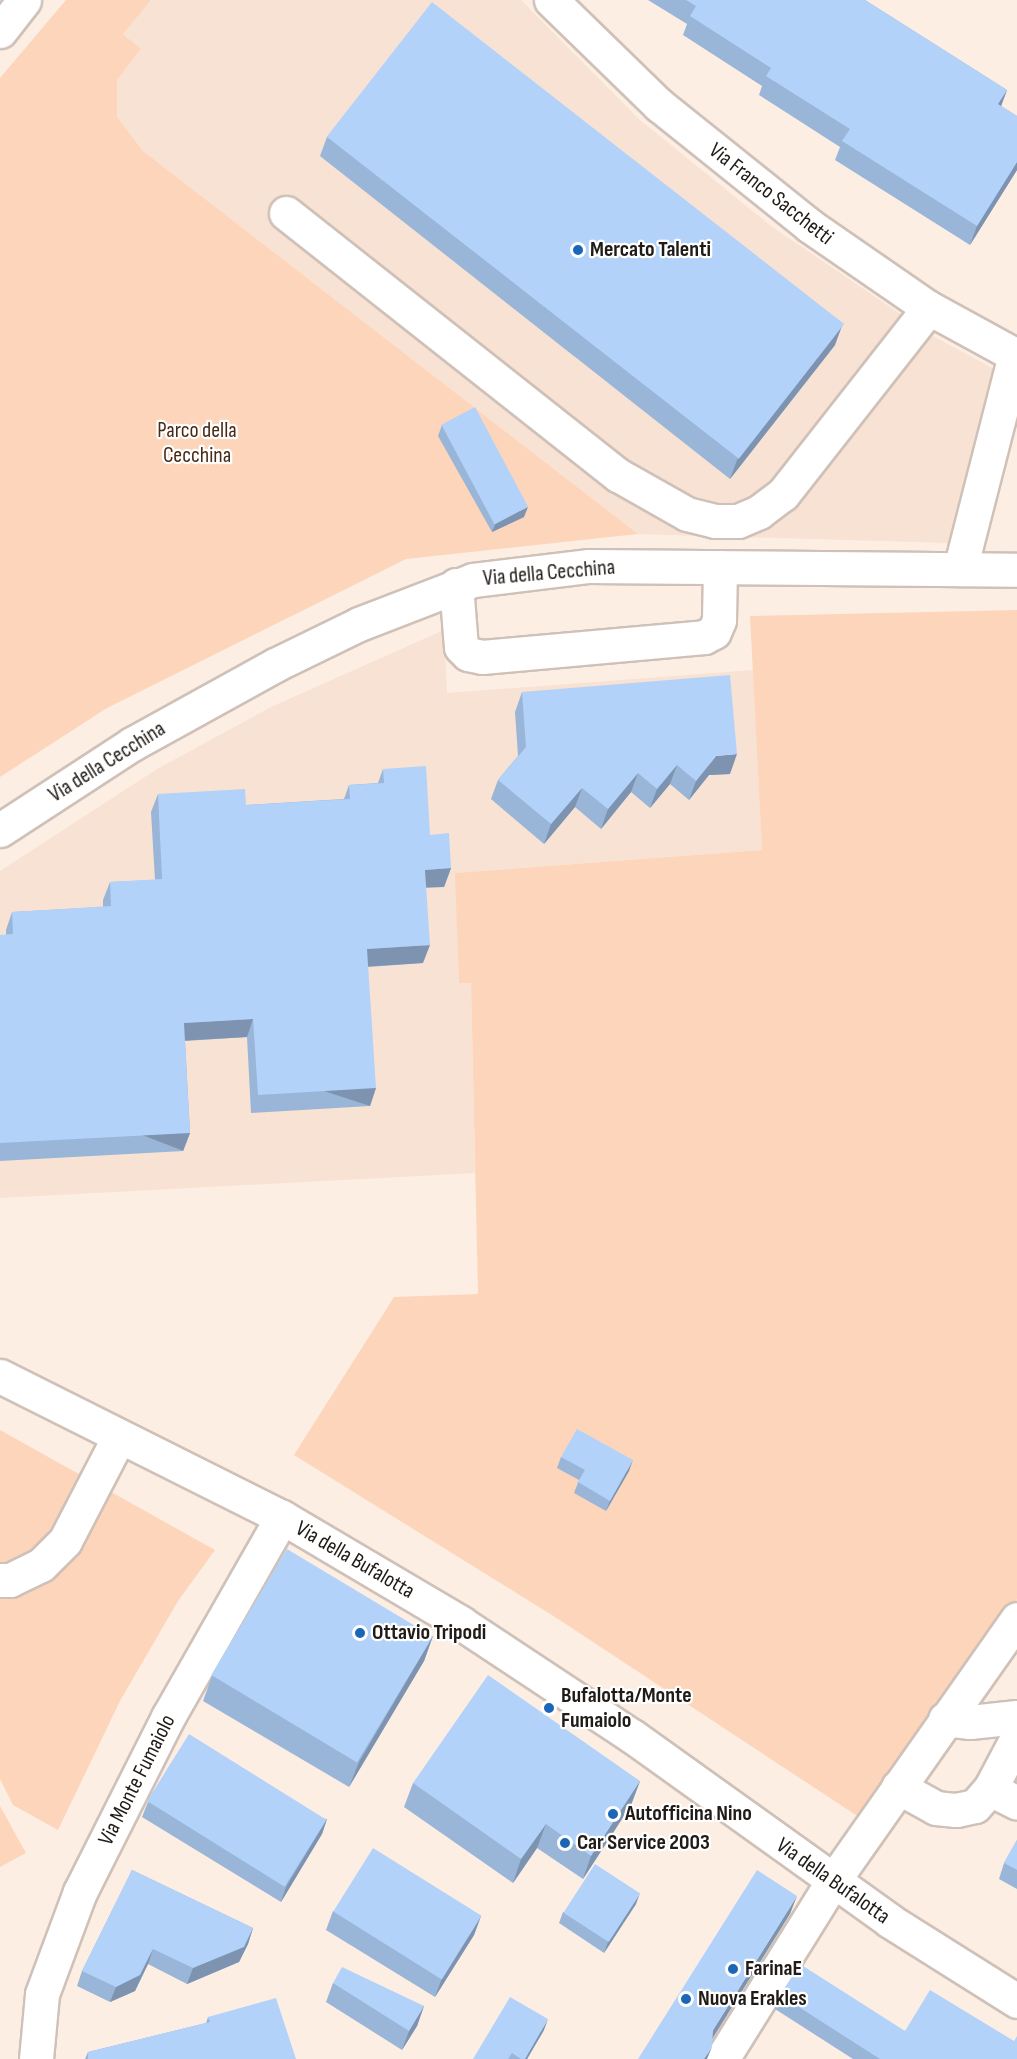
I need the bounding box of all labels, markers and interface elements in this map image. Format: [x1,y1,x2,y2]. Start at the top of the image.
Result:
street label: Via Franco Sacchetti [704,137,838,251]
place label: Mercato Talenti [590,237,711,263]
marker: Mercato Talenti [571,243,585,257]
park label: Parco della Cecchina [157,417,237,469]
street label: Via della Cecchina [482,554,616,592]
street label: Via della Cecchina [44,716,170,808]
street label: Via della Bufalotta [291,1515,419,1605]
place label: Ottavio Tripodi [372,1620,486,1646]
marker: Ottavio Tripodi [353,1626,367,1640]
place label: Bufalotta/Monte Fumaiolo [561,1682,692,1734]
marker: Bufalotta/Monte Fumaiolo [542,1701,556,1715]
street label: Via Monte Fumaiolo [93,1710,181,1850]
place label: Autofficina Nino [625,1801,752,1827]
marker: Autofficina Nino [606,1807,620,1821]
place label: Car Service 2003 [577,1830,710,1856]
street label: Via della Bufalotta [771,1832,895,1930]
marker: Car Service 2003 [558,1836,572,1850]
place label: FarinaE [745,1956,802,1982]
marker: FarinaE [726,1962,740,1976]
place label: Nuova Erakles [698,1986,807,2012]
marker: Nuova Erakles [679,1992,693,2006]

